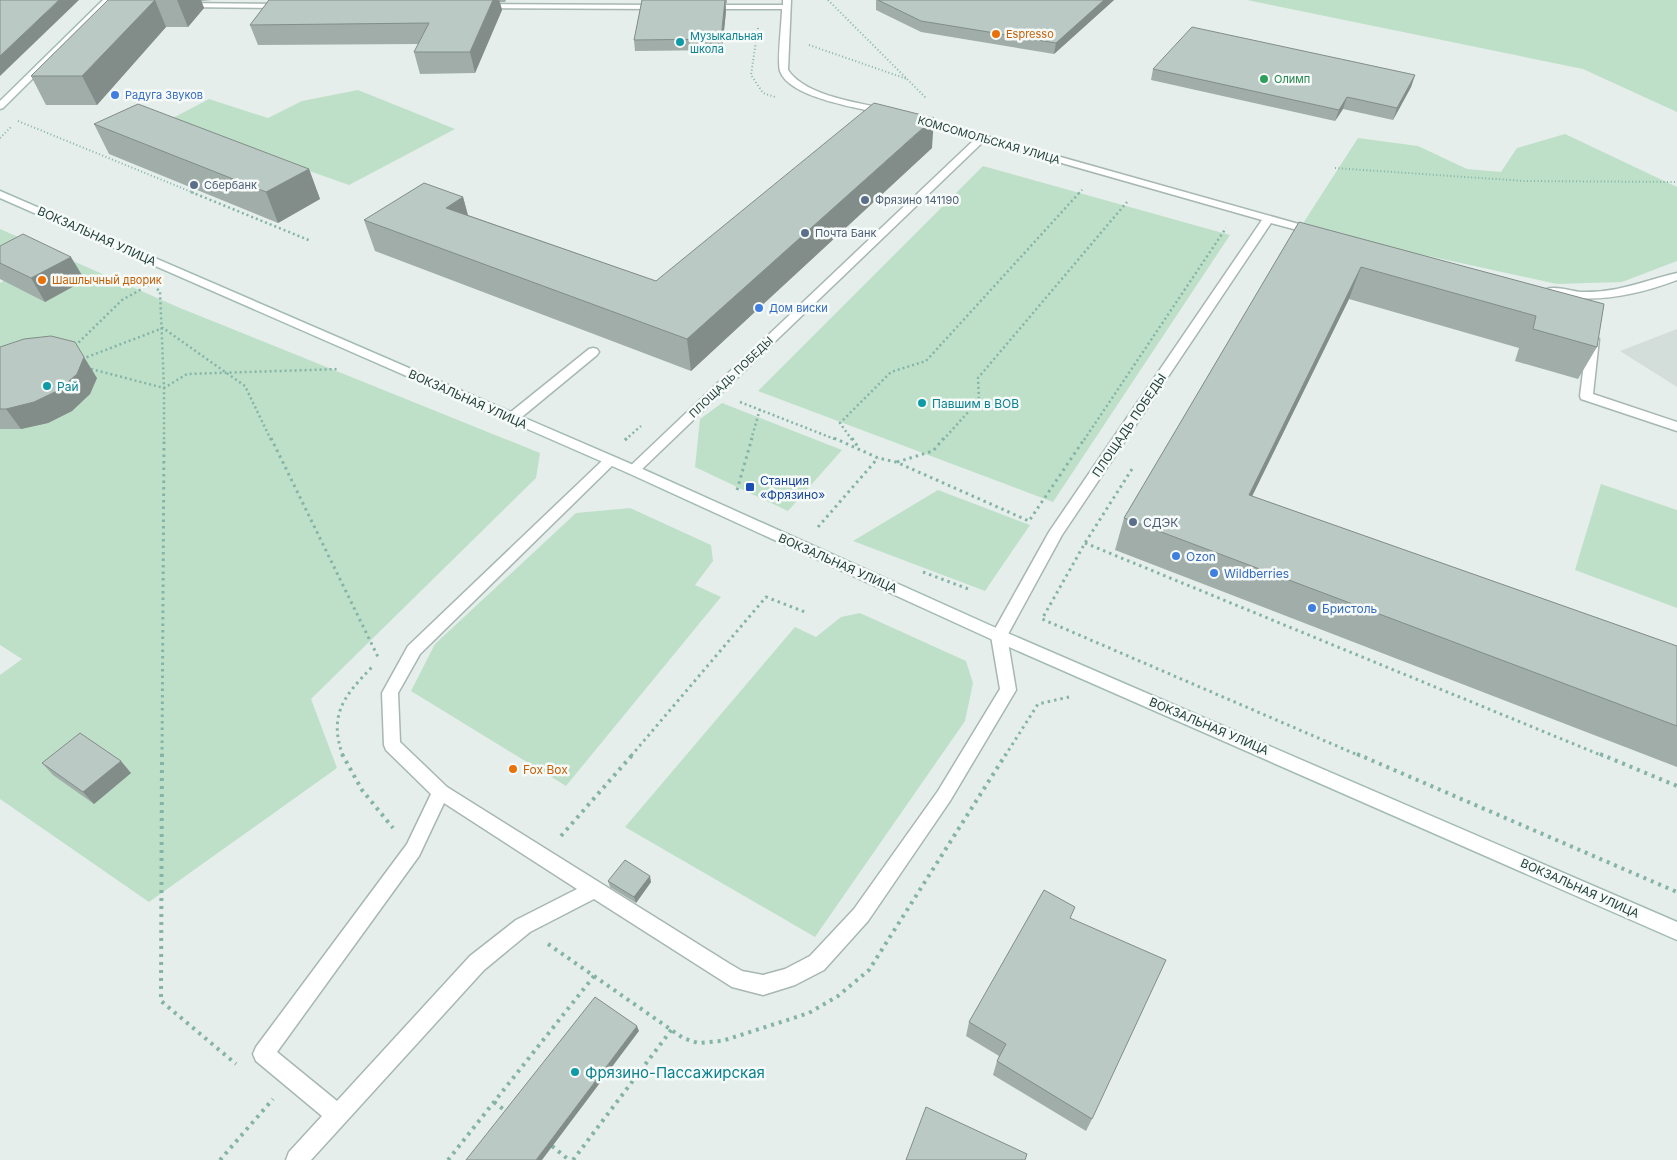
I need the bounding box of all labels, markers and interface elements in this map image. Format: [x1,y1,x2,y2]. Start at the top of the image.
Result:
place label: Espresso [1006,27,1054,41]
marker: Espresso [990,28,1002,40]
place label: Музыкальная школа [690,29,763,56]
marker: Музыкальная школа [674,36,686,48]
place label: Олимп [1274,72,1310,86]
marker: Олимп [1258,73,1270,85]
place label: Радуга Звуков [125,88,203,102]
marker: Радуга Звуков [109,89,121,101]
street label: КОМСОМОЛЬСКАЯ УЛИЦА [916,113,1062,167]
place label: Сбербанк [204,178,257,192]
marker: Сбербанк [188,179,200,191]
place label: Фрязино 141190 [875,193,959,207]
marker: Фрязино 141190 [859,194,871,206]
street label: ВОКЗАЛЬНАЯ УЛИЦА [35,203,159,269]
place label: Почта Банк [815,226,876,240]
marker: Почта Банк [799,227,811,239]
place label: Шашлычный дворик [52,273,162,287]
marker: Шашлычный дворик [36,274,48,286]
place label: Дом виски [769,301,828,315]
marker: Дом виски [753,302,765,314]
street label: ПЛОЩАДЬ ПОБЕДЫ [686,333,776,421]
street label: ВОКЗАЛЬНАЯ УЛИЦА [406,366,530,432]
street label: ПЛОЩАДЬ ПОБЕДЫ [1089,370,1169,480]
place label: Рай [57,379,79,394]
marker: Рай [41,380,53,392]
place label: Павшим в ВОВ [932,396,1019,411]
marker: Павшим в ВОВ [916,397,928,409]
place label: Станция «Фрязино» [760,473,825,502]
marker: Станция «Фрязино» [744,481,756,493]
place label: СДЭК [1143,515,1178,530]
marker: СДЭК [1127,516,1139,528]
street label: ВОКЗАЛЬНАЯ УЛИЦА [776,530,900,596]
place label: Ozon [1186,549,1216,564]
marker: Ozon [1170,550,1182,562]
place label: Wildberries [1224,566,1289,581]
marker: Wildberries [1208,567,1220,579]
place label: Бристоль [1322,601,1378,616]
marker: Бристоль [1306,602,1318,614]
street label: ВОКЗАЛЬНАЯ УЛИЦА [1147,694,1271,758]
place label: Fox Box [523,762,568,777]
marker: Fox Box [507,763,519,775]
street label: ВОКЗАЛЬНАЯ УЛИЦА [1518,855,1642,921]
place label: Фрязино-Пассажирская [585,1063,765,1082]
marker: Фрязино-Пассажирская [569,1066,581,1078]

